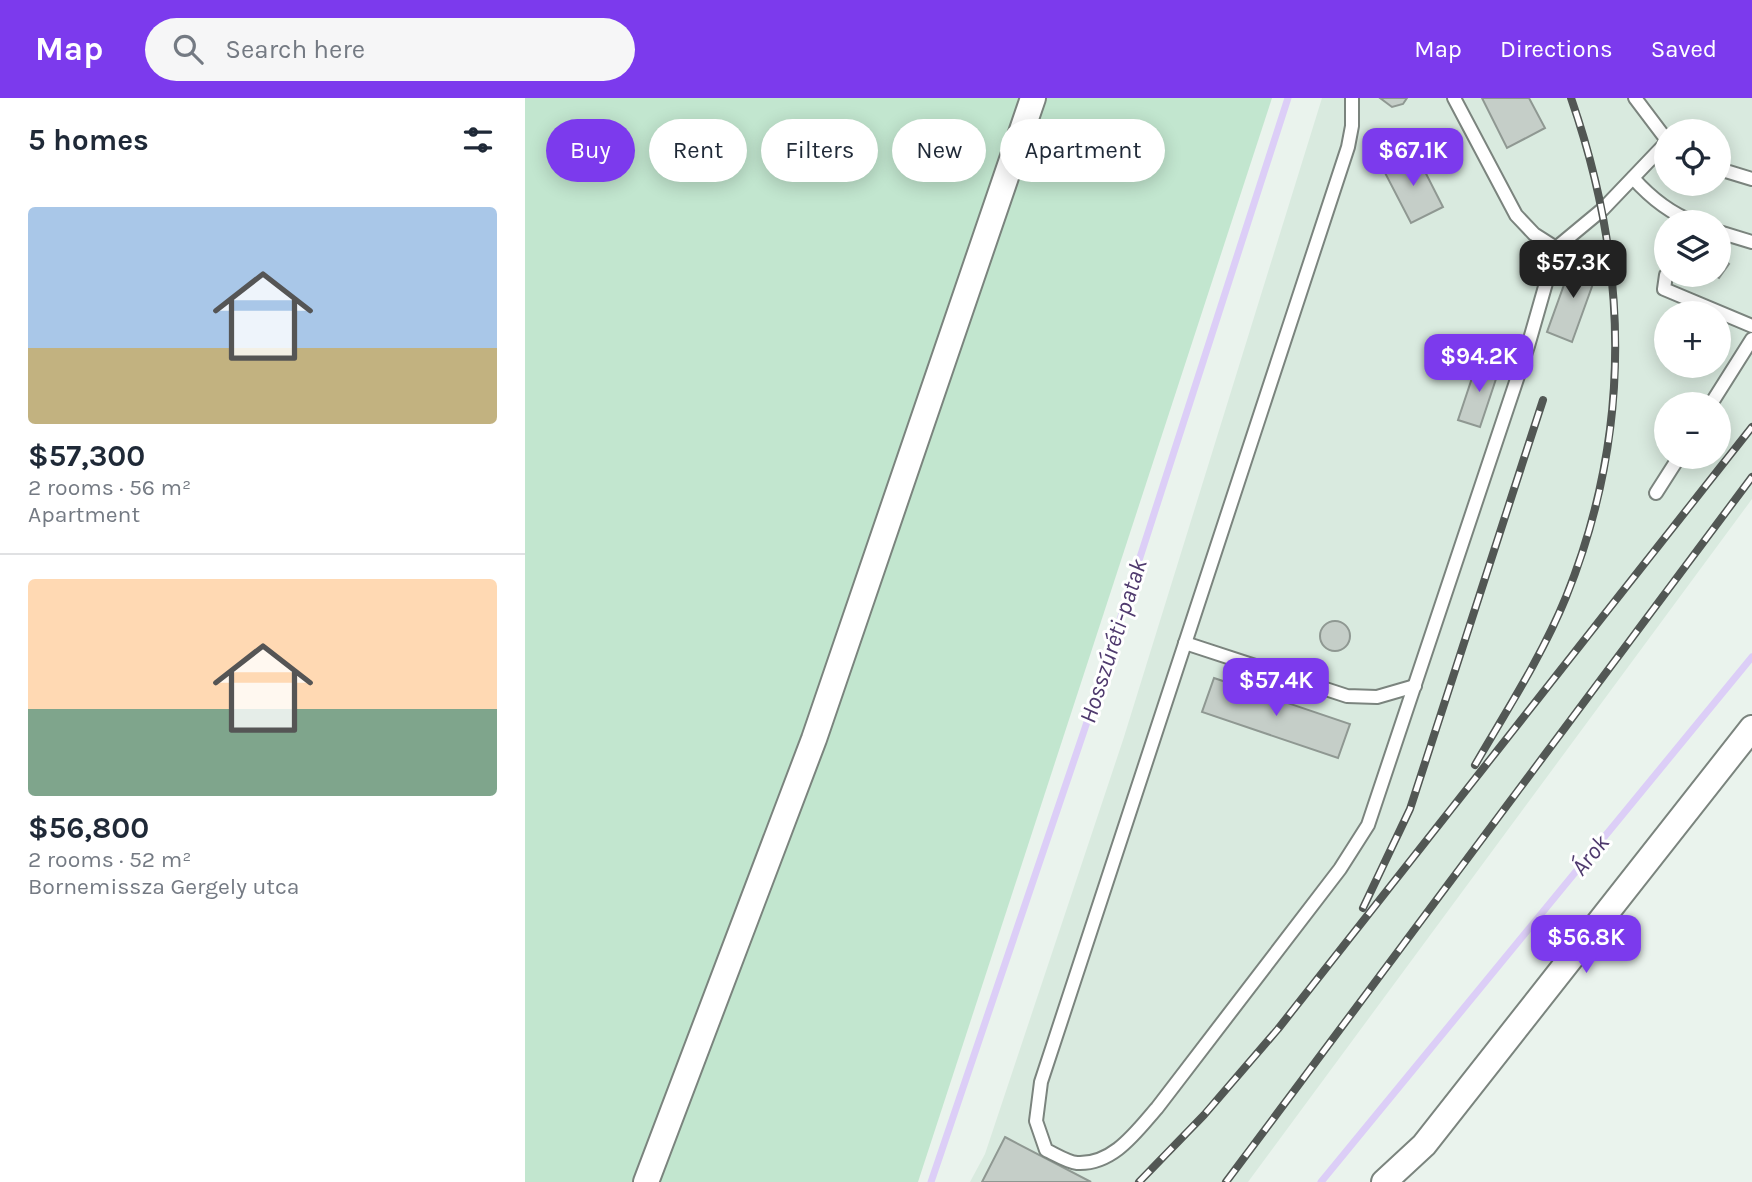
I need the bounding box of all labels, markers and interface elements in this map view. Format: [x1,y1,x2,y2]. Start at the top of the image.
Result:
search box [145,18,635,81]
text: Map [35,30,103,68]
icon: search [169,30,207,68]
text: Search here [225,34,365,65]
text: Map [1414,35,1462,63]
text: Directions [1500,35,1613,63]
text: Saved [1651,35,1717,63]
chip: Buy [546,119,635,182]
chip: Rent [649,119,747,182]
chip: Filters [761,119,878,182]
chip: New [892,119,986,182]
chip: Apartment [1000,119,1165,182]
map controls [1654,119,1731,469]
button: locate [1654,119,1731,196]
icon: filters [459,121,497,159]
text: 5 homes [28,122,149,158]
pin: $67.1K [1356,129,1470,188]
text: $67.1K [1378,137,1448,164]
button: layers [1654,210,1731,287]
pin: $57.3K [1516,240,1630,300]
text: $57.3K [1536,249,1610,276]
icon: home [200,253,326,379]
button: + [1654,301,1731,378]
pin: $94.2K [1422,334,1536,394]
text: $94.2K [1440,343,1518,370]
button: − [1654,392,1731,469]
text: $57,300 [28,438,145,474]
text: 2 rooms · 56 m² [28,474,191,501]
text: Apartment [28,501,140,528]
water label: Hosszúréti-patak [1073,555,1153,727]
icon: home [200,625,326,751]
pin: $57.4K [1219,658,1333,718]
text: $57.4K [1239,667,1313,694]
text: $56,800 [28,810,149,846]
water label: Árok [1565,828,1615,881]
text: 2 rooms · 52 m² [28,846,191,873]
text: Bornemissza Gergely utca [28,873,300,900]
pin: $56.8K [1529,916,1643,975]
text: $56.8K [1547,924,1625,951]

